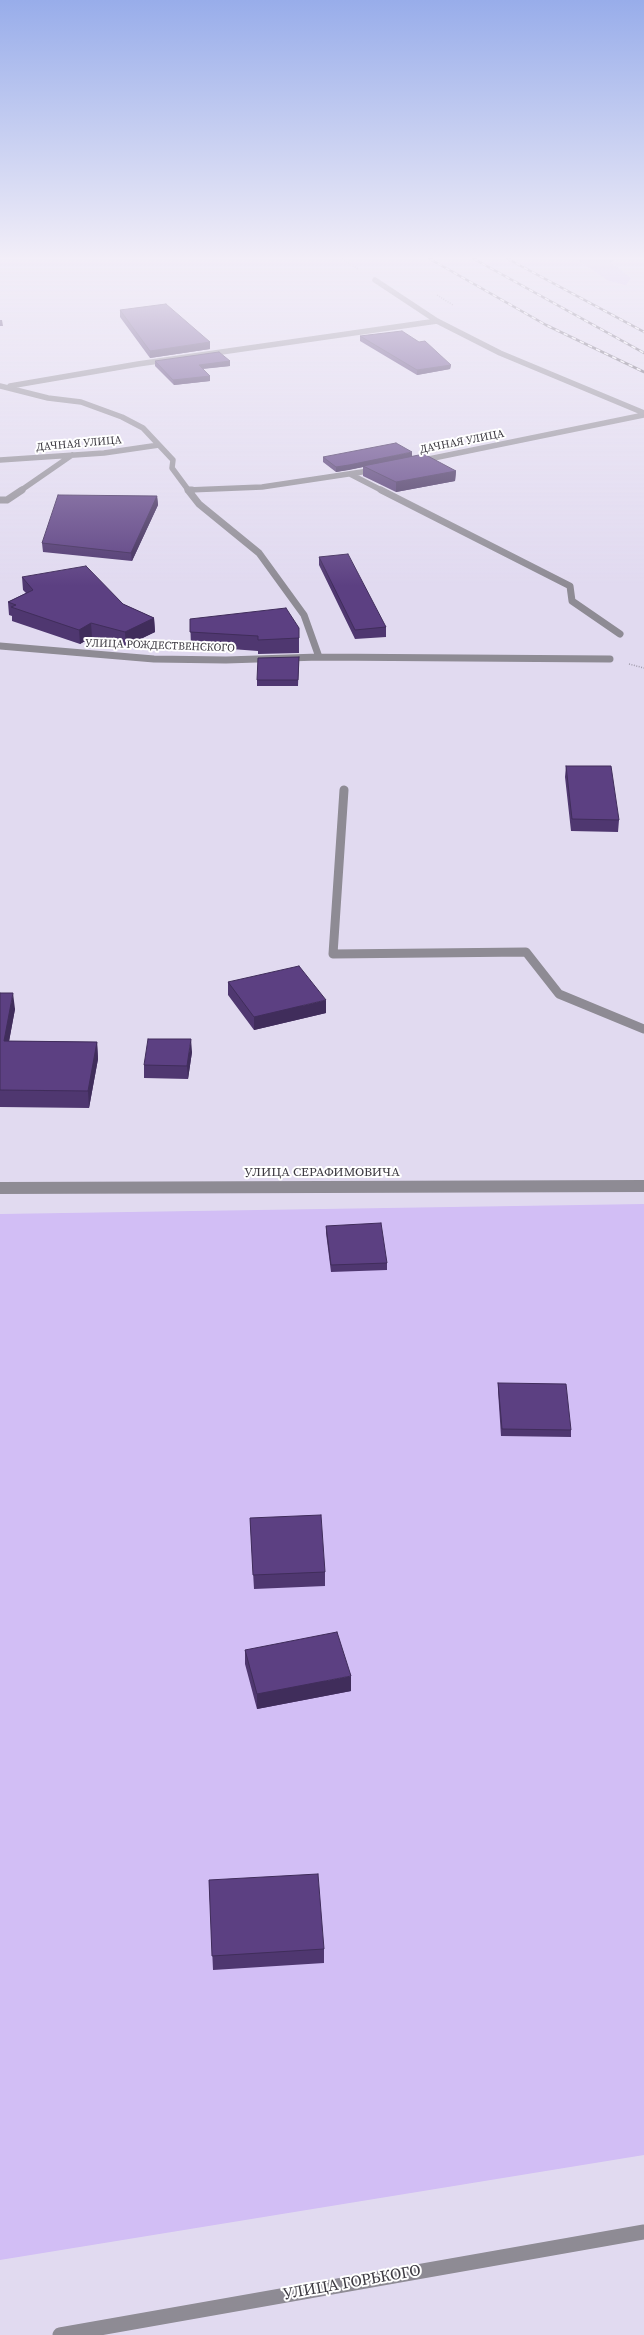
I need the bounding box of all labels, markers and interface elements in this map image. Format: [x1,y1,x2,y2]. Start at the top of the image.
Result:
street label: ДАЧНАЯ УЛИЦА [419,427,505,457]
street label: ДАЧНАЯ УЛИЦА [36,434,122,454]
street label: УЛИЦА РОЖДЕСТВЕНСКОГО [85,637,235,655]
street label: УЛИЦА СЕРАФИМОВИЧА [244,1165,400,1181]
street label: УЛИЦА ГОРЬКОГО [282,2261,422,2305]

